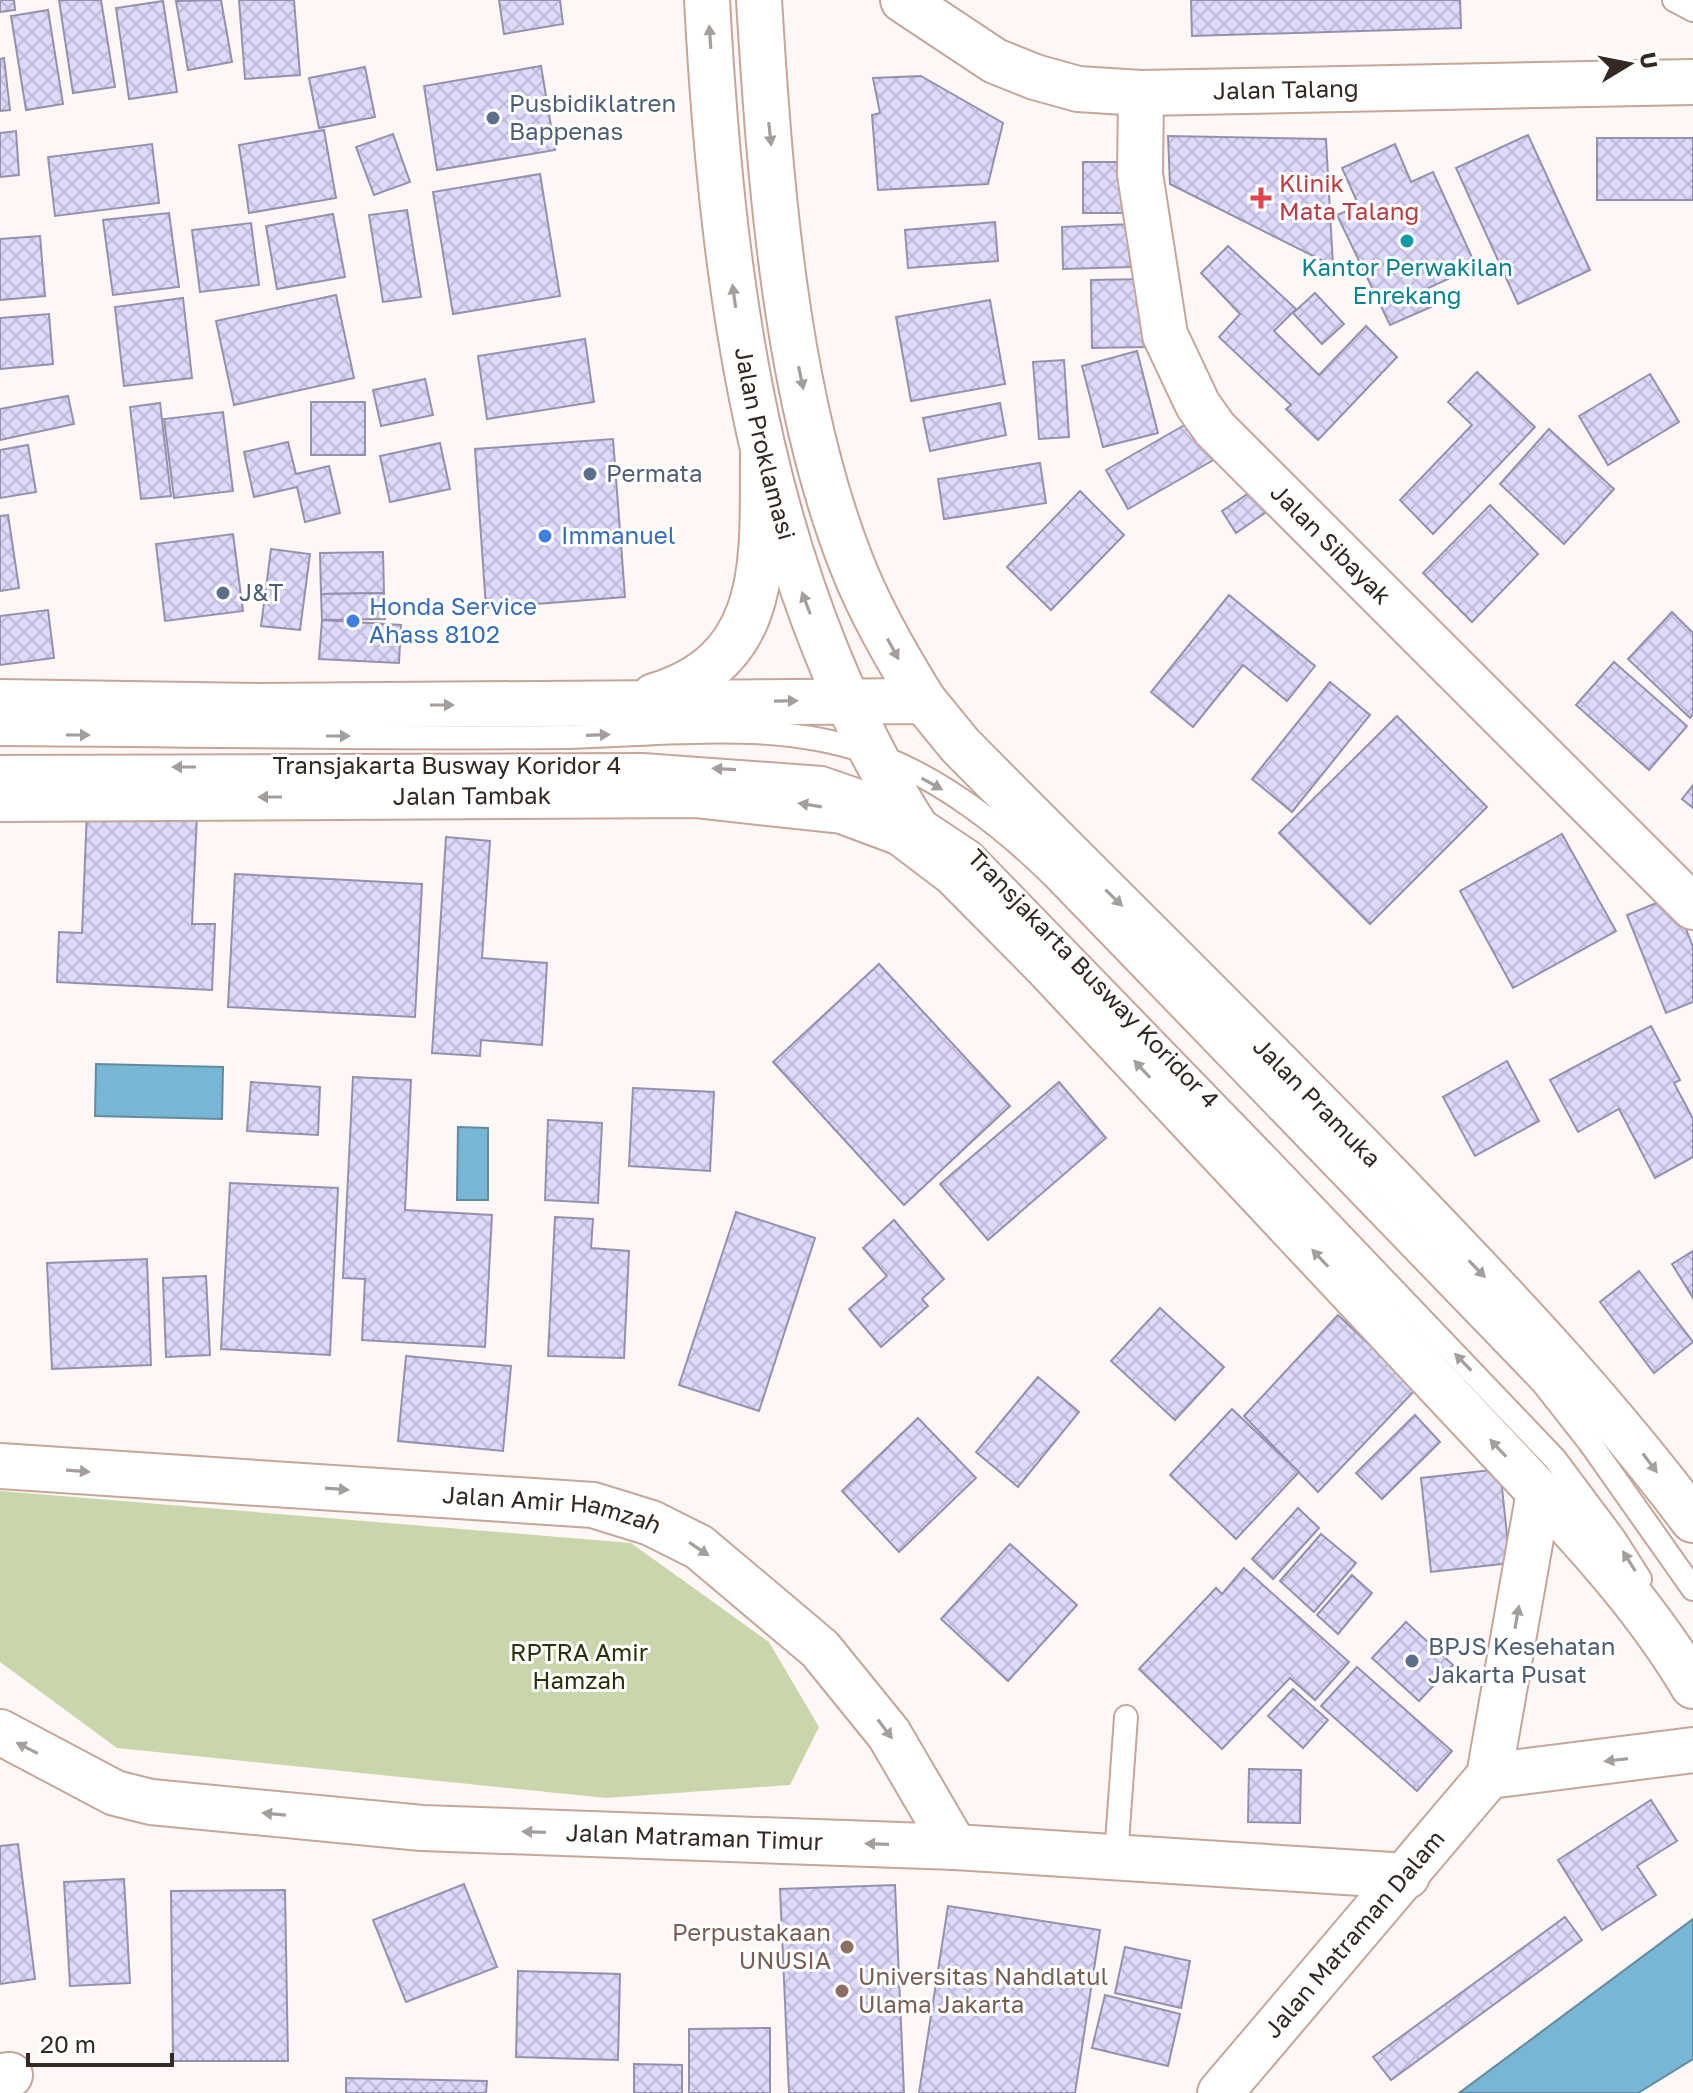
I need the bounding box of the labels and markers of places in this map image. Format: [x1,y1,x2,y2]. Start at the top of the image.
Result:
place label: Pusbidiklatren Bappenas [509,88,676,145]
marker: Pusbidiklatren Bappenas [484,109,502,127]
place label: Klinik Mata Talang [1279,168,1419,225]
marker: Klinik Mata Talang [1250,187,1272,209]
marker: Kantor Perwakilan Enrekang [1398,232,1416,250]
place label: Kantor Perwakilan Enrekang [1301,252,1513,309]
place label: Permata [606,458,702,487]
marker: Permata [581,465,599,483]
place label: Immanuel [561,520,675,549]
marker: Immanuel [536,527,554,545]
place label: J&T [239,577,283,606]
marker: J&T [214,584,232,602]
place label: Honda Service Ahass 8102 [369,591,537,648]
marker: Honda Service Ahass 8102 [344,612,362,630]
place label: BPJS Kesehatan Jakarta Pusat [1428,1631,1615,1688]
marker: BPJS Kesehatan Jakarta Pusat [1403,1652,1421,1670]
place label: Perpustakaan UNUSIA [672,1917,831,1974]
marker: Perpustakaan UNUSIA [838,1938,856,1956]
place label: Universitas Nahdlatul Ulama Jakarta [858,1961,1108,2018]
marker: Universitas Nahdlatul Ulama Jakarta [833,1982,851,2000]

